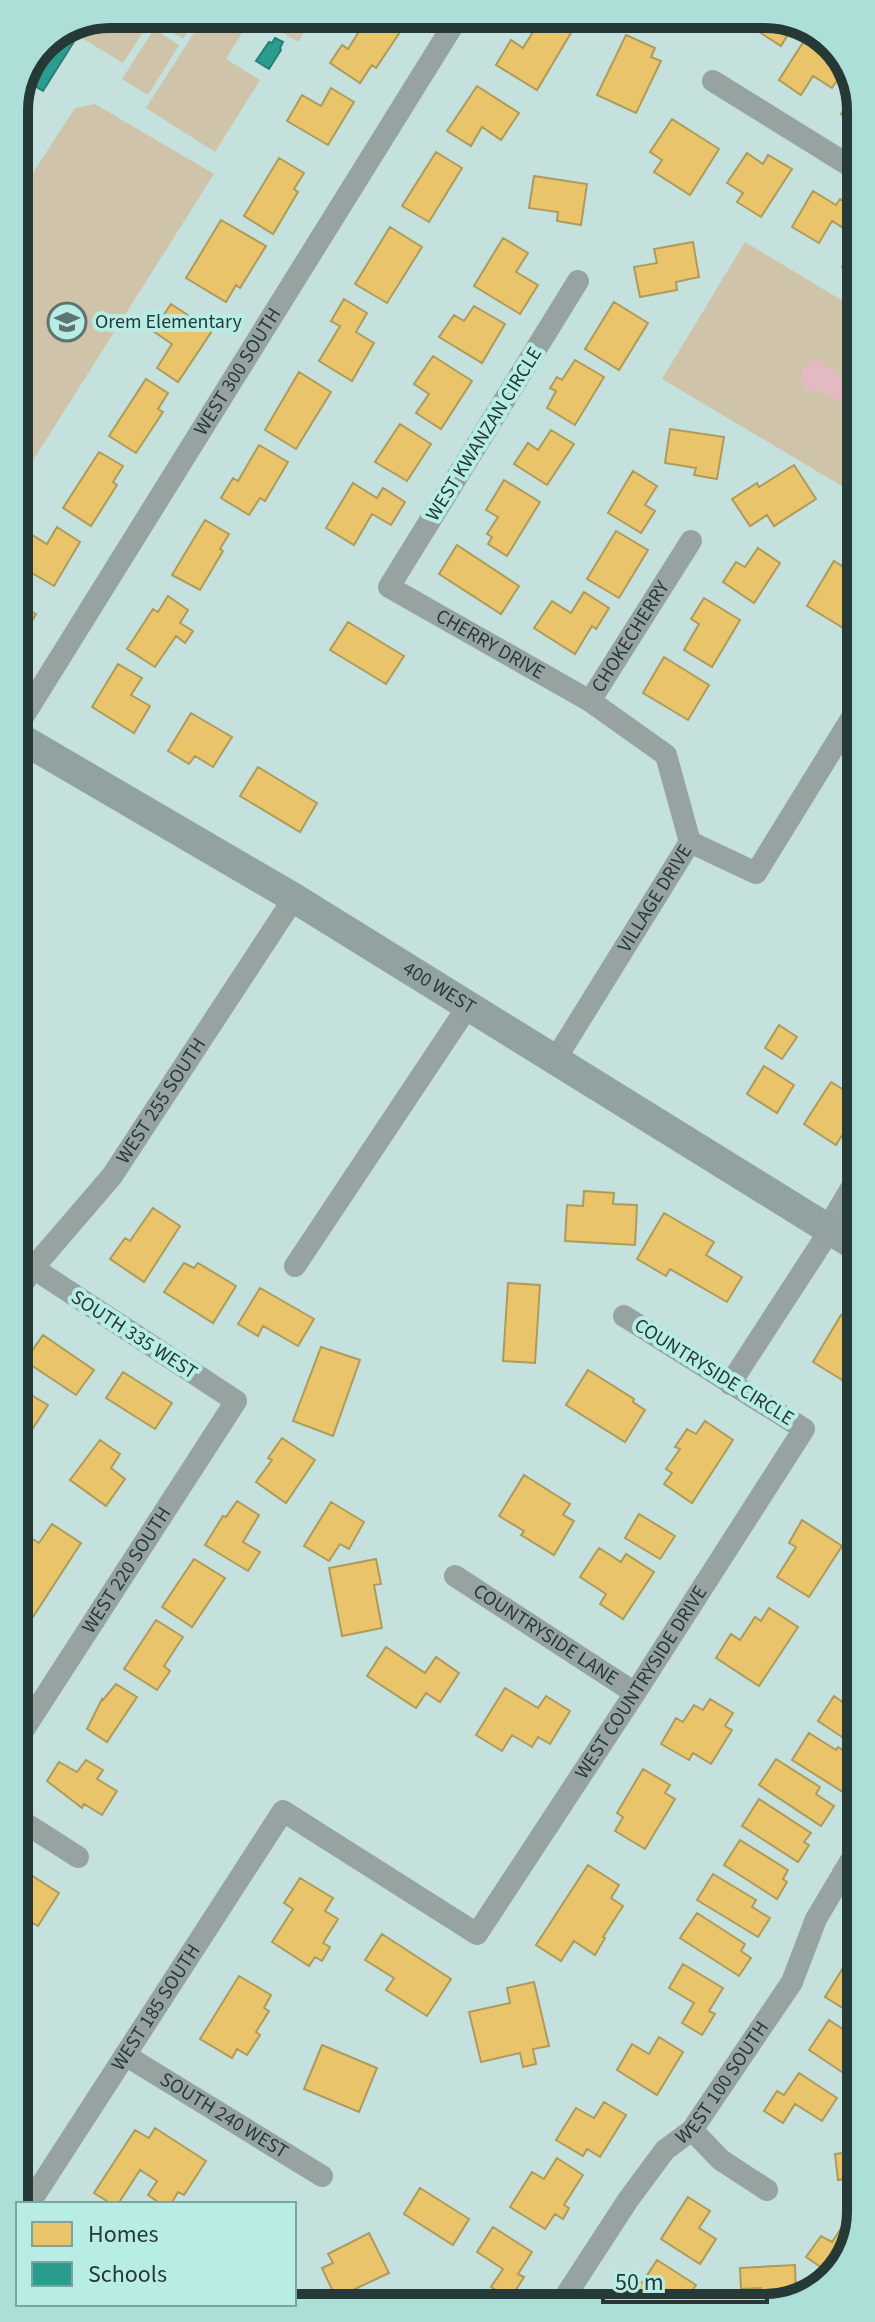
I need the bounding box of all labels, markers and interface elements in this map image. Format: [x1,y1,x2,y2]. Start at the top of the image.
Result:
school or university icon: Orem Elementary [46,301,88,343]
street label: WEST 300 SOUTH [187,302,288,441]
place label: Orem Elementary [95,308,242,336]
street label: WEST KWANZAN CIRCLE [419,342,549,526]
street label: CHOKECHERRY [585,575,677,698]
street label: CHERRY DRIVE [431,602,550,686]
street label: VILLAGE DRIVE [611,839,699,958]
street label: 400 WEST [397,955,481,1021]
street label: WEST 255 SOUTH [109,1032,213,1170]
street label: SOUTH 335 WEST [65,1284,203,1387]
street label: COUNTRYSIDE CIRCLE [629,1311,799,1433]
street label: WEST 220 SOUTH [75,1501,178,1639]
street label: COUNTRYSIDE LANE [467,1577,624,1692]
street label: WEST COUNTRYSIDE DRIVE [568,1580,714,1785]
street label: WEST 185 SOUTH [105,1939,207,2076]
street label: WEST 100 SOUTH [670,2016,776,2151]
street label: SOUTH 240 WEST [154,2066,294,2166]
legend [16,2202,296,2306]
text: Homes [88,2217,159,2252]
scale bar [603,2254,767,2304]
text: Schools [88,2257,167,2292]
text: 50 m [615,2265,664,2300]

